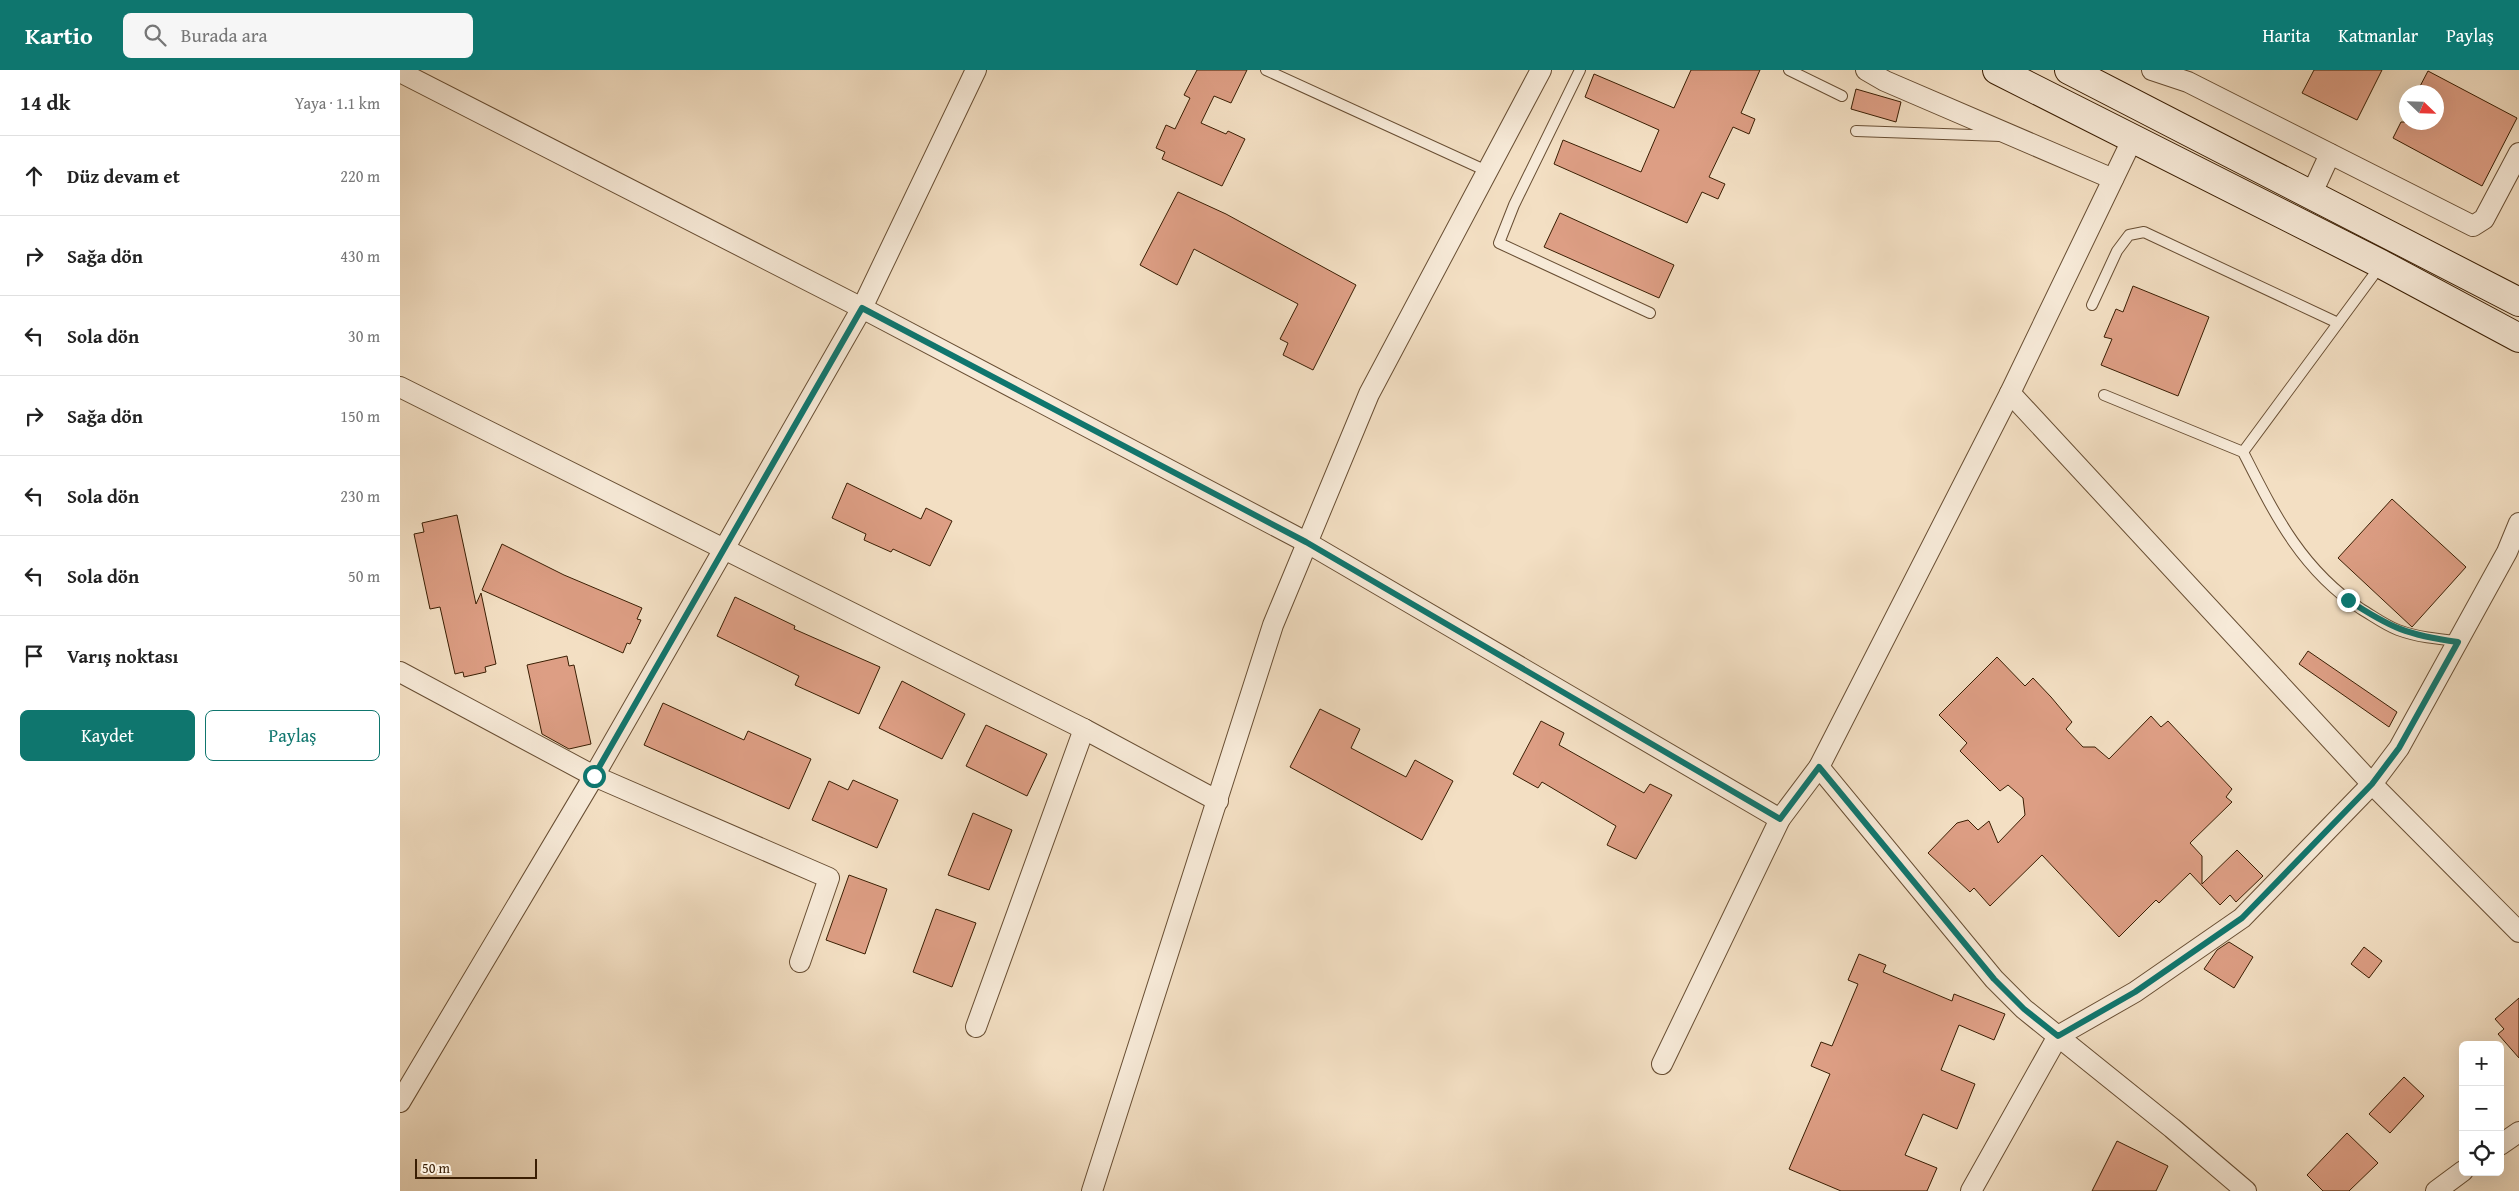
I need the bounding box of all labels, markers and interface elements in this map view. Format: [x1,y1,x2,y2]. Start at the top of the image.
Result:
search box [123,13,473,58]
text: Kartio [25,18,93,53]
icon: search [141,21,169,49]
text: Burada ara [181,21,267,49]
text: Harita [2263,22,2310,49]
text: Katmanlar [2338,22,2418,49]
text: Paylaş [2446,22,2494,49]
north arrow [2399,85,2444,130]
text: 14 dk [20,87,70,118]
text: Yaya · 1.1 km [295,91,380,115]
icon: ahead [20,162,48,190]
text: Düz devam et [67,162,180,190]
text: 220 m [340,164,380,188]
icon: right [20,242,48,270]
text: Sağa dön [67,242,143,270]
text: 430 m [340,244,380,268]
icon: left [20,322,48,350]
text: Sola dön [67,322,139,350]
text: 30 m [348,324,380,348]
icon: right [20,402,48,430]
text: Sağa dön [67,402,143,430]
text: 150 m [340,404,380,428]
icon: left [20,482,48,510]
text: Sola dön [67,482,139,510]
text: 230 m [340,484,380,508]
icon: left [20,562,48,590]
text: Sola dön [67,562,139,590]
text: 50 m [348,564,380,588]
route end [2337,589,2360,612]
icon: arrive [20,642,48,670]
text: Varış noktası [67,642,178,670]
button: Kaydet [20,710,195,761]
button: Paylaş [205,710,380,761]
route start [583,765,606,788]
map controls [2459,1041,2504,1176]
button: + [2459,1041,2504,1086]
button: − [2459,1086,2504,1131]
button: locate [2459,1131,2504,1176]
scale bar [415,1156,538,1179]
text: 50 m [422,1158,450,1178]

